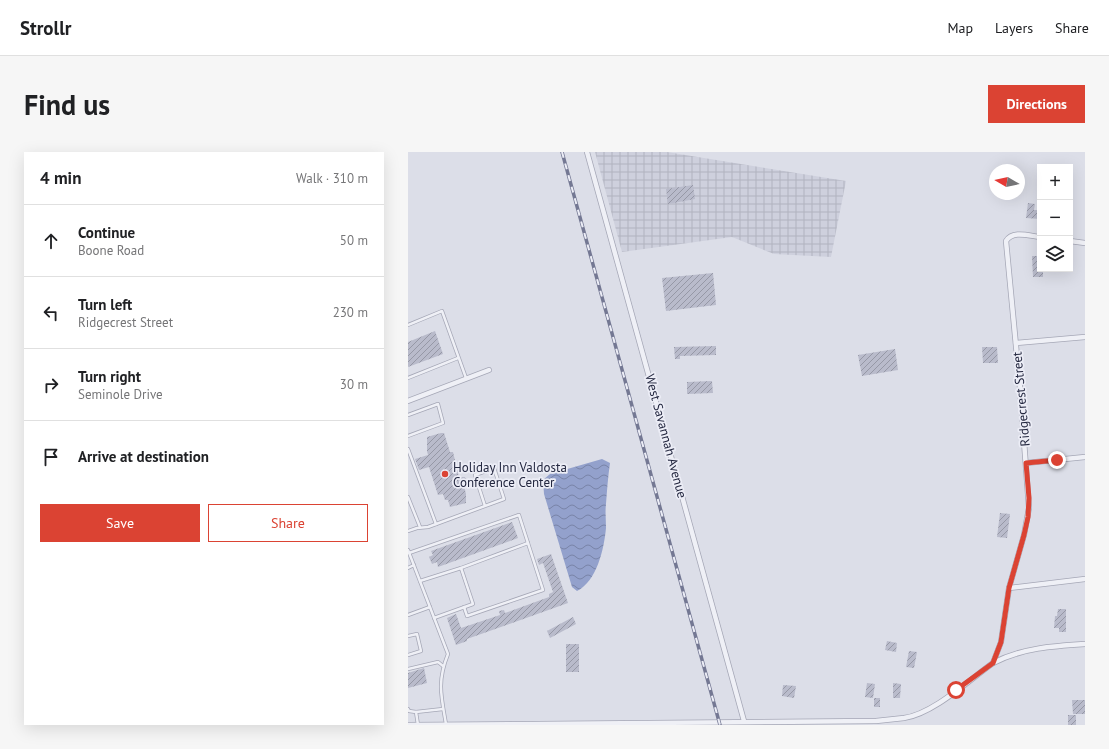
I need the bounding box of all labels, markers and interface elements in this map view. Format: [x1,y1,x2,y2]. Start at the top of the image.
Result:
text: Strollr [20,16,71,40]
text: Map [947,19,973,37]
text: Layers [995,19,1033,37]
text: Share [1055,19,1089,37]
button: Directions [988,85,1085,123]
text: Find us [24,86,110,123]
north arrow [989,164,1025,200]
map controls [1037,164,1073,272]
button: + [1037,164,1073,200]
text: 4 min [40,167,81,189]
text: Walk · 310 m [296,170,368,187]
button: − [1037,200,1073,236]
text: Continue [78,223,135,242]
icon: ahead [40,230,62,252]
text: 50 m [340,232,368,249]
button: layers [1037,236,1073,272]
text: Boone Road [78,242,144,259]
text: Turn left [78,295,132,314]
icon: left [40,302,62,324]
text: 230 m [333,304,368,321]
text: Ridgecrest Street [78,314,173,331]
street label: Ridgecrest Street [1008,350,1034,447]
text: Turn right [78,367,141,386]
street label: West Savannah Avenue [641,372,691,500]
icon: right [40,374,62,396]
text: 30 m [340,376,368,393]
text: Seminole Drive [78,386,163,403]
icon: arrive [40,446,62,468]
text: Arrive at destination [78,447,209,466]
route end [1048,451,1066,469]
place label: Holiday Inn Valdosta Conference Center [453,459,567,491]
marker: Holiday Inn Valdosta Conference Center [440,469,450,479]
button: Save [40,504,200,542]
button: Share [208,504,368,542]
route start [947,681,965,699]

